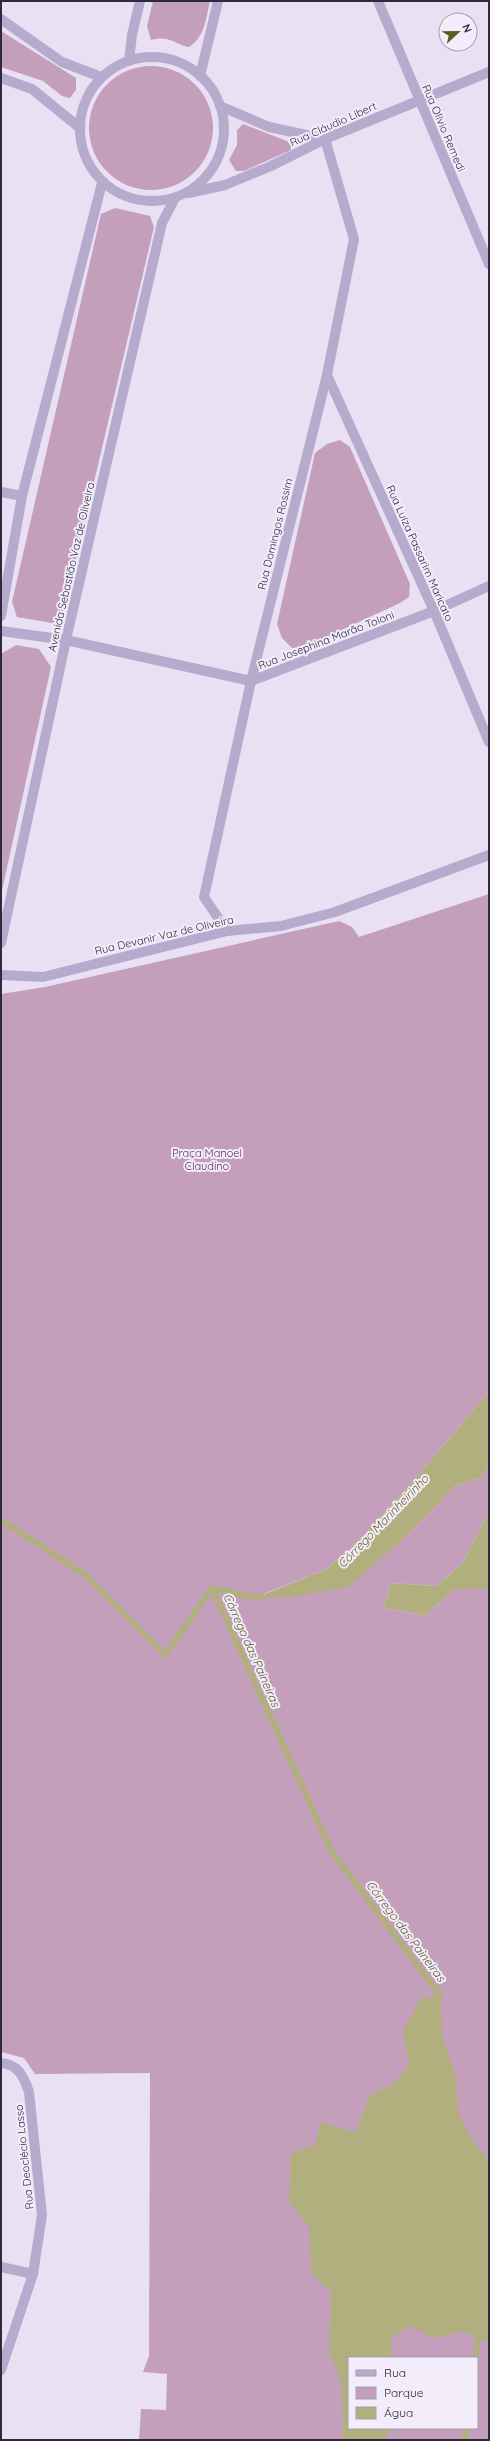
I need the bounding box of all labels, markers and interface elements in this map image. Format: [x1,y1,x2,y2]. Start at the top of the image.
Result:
north arrow [438,12,478,52]
text: N [459,22,475,35]
street label: Rua Olívio Remedi [419,82,469,174]
street label: Rua Cláudio Libert [287,98,379,149]
street label: Rua Domingos Rossim [254,477,296,591]
street label: Avenida Sebastião Vaz de Oliveira [45,481,97,653]
street label: Rua Luíza Passarim Maricato [384,483,457,624]
street label: Rua Josephina Marão Toloni [256,608,396,672]
street label: Rua Devanir Vaz de Oliveira [93,912,235,958]
park label: Praça Manoel Claudino [172,1146,242,1173]
water label: Córrego Marinheirinho [334,1471,432,1571]
water label: Córrego das Paineiras [220,1591,284,1710]
water label: Córrego das Paineiras [363,1878,450,1986]
street label: Rua Deoclécio Lasso [11,2103,36,2210]
legend [348,2357,478,2429]
text: Rua [384,2365,406,2380]
text: Parque [384,2385,424,2400]
text: Água [384,2405,413,2420]

